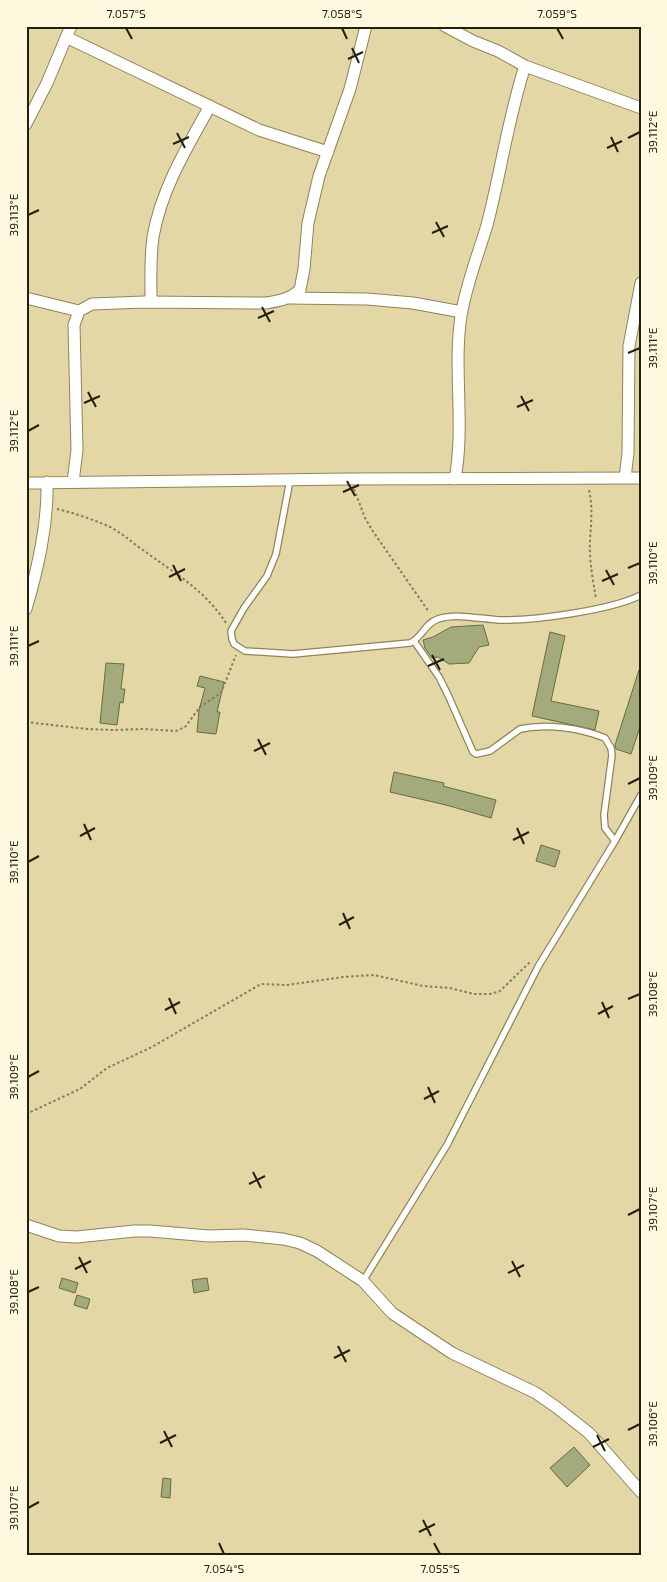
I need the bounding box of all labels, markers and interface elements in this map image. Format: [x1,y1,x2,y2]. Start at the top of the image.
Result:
text: 7.057°S [106,6,146,20]
text: 7.058°S [322,6,362,20]
text: 7.059°S [537,6,577,20]
text: 39.112°E [645,110,659,154]
text: 39.113°E [6,193,20,237]
text: 39.111°E [645,327,659,369]
text: 39.112°E [6,409,20,453]
text: 39.110°E [645,541,659,585]
text: 39.111°E [6,625,20,667]
text: 39.109°E [645,755,659,801]
text: 39.110°E [6,840,20,884]
text: 39.108°E [645,971,659,1017]
text: 39.109°E [6,1054,20,1100]
text: 39.107°E [645,1186,659,1232]
text: 39.108°E [6,1269,20,1315]
text: 39.106°E [645,1401,659,1447]
text: 39.107°E [6,1485,20,1531]
text: 7.054°S [204,1561,245,1575]
text: 7.055°S [420,1561,460,1575]

